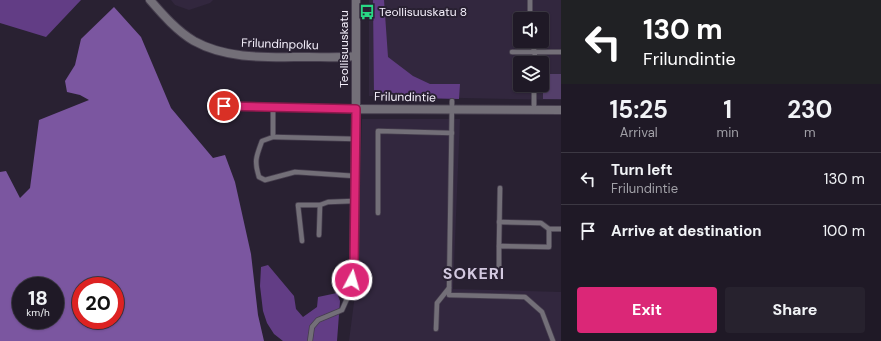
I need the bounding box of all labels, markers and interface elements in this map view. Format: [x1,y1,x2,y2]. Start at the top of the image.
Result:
bus stop icon: Teollisuuskatu 8 [358,3,376,21]
place label: Teollisuuskatu 8 [379,4,467,20]
street label: Teollisuuskatu [336,10,352,88]
text: 130 m [643,11,723,48]
map controls [513,12,549,92]
button: sound [513,12,549,48]
icon: left [577,16,629,68]
street label: Frilundinpolku [241,35,319,53]
text: Frilundintie [643,47,736,71]
button: layers [513,56,549,92]
street label: Frilundintie [374,88,436,106]
pin [207,89,241,123]
text: 15:25 [610,94,668,125]
text: 1 [723,94,732,125]
text: 230 [787,94,832,125]
icon: arrive [213,95,235,117]
text: Arrival [620,124,658,141]
text: min [717,124,739,141]
text: m [804,124,816,141]
text: Turn left [611,160,672,180]
icon: left [577,168,599,190]
text: 130 m [824,169,865,189]
text: Frilundintie [611,180,678,197]
icon: arrive [577,220,599,242]
text: Arrive at destination [611,221,762,241]
text: 100 m [822,221,865,241]
position arrow [331,259,373,301]
district label: SOKERI [443,263,505,284]
speed limit sign: 20 [72,277,124,329]
text: 18 [28,285,48,311]
button: Exit [577,287,717,333]
button: Share [725,287,865,333]
text: km/h [26,306,50,319]

